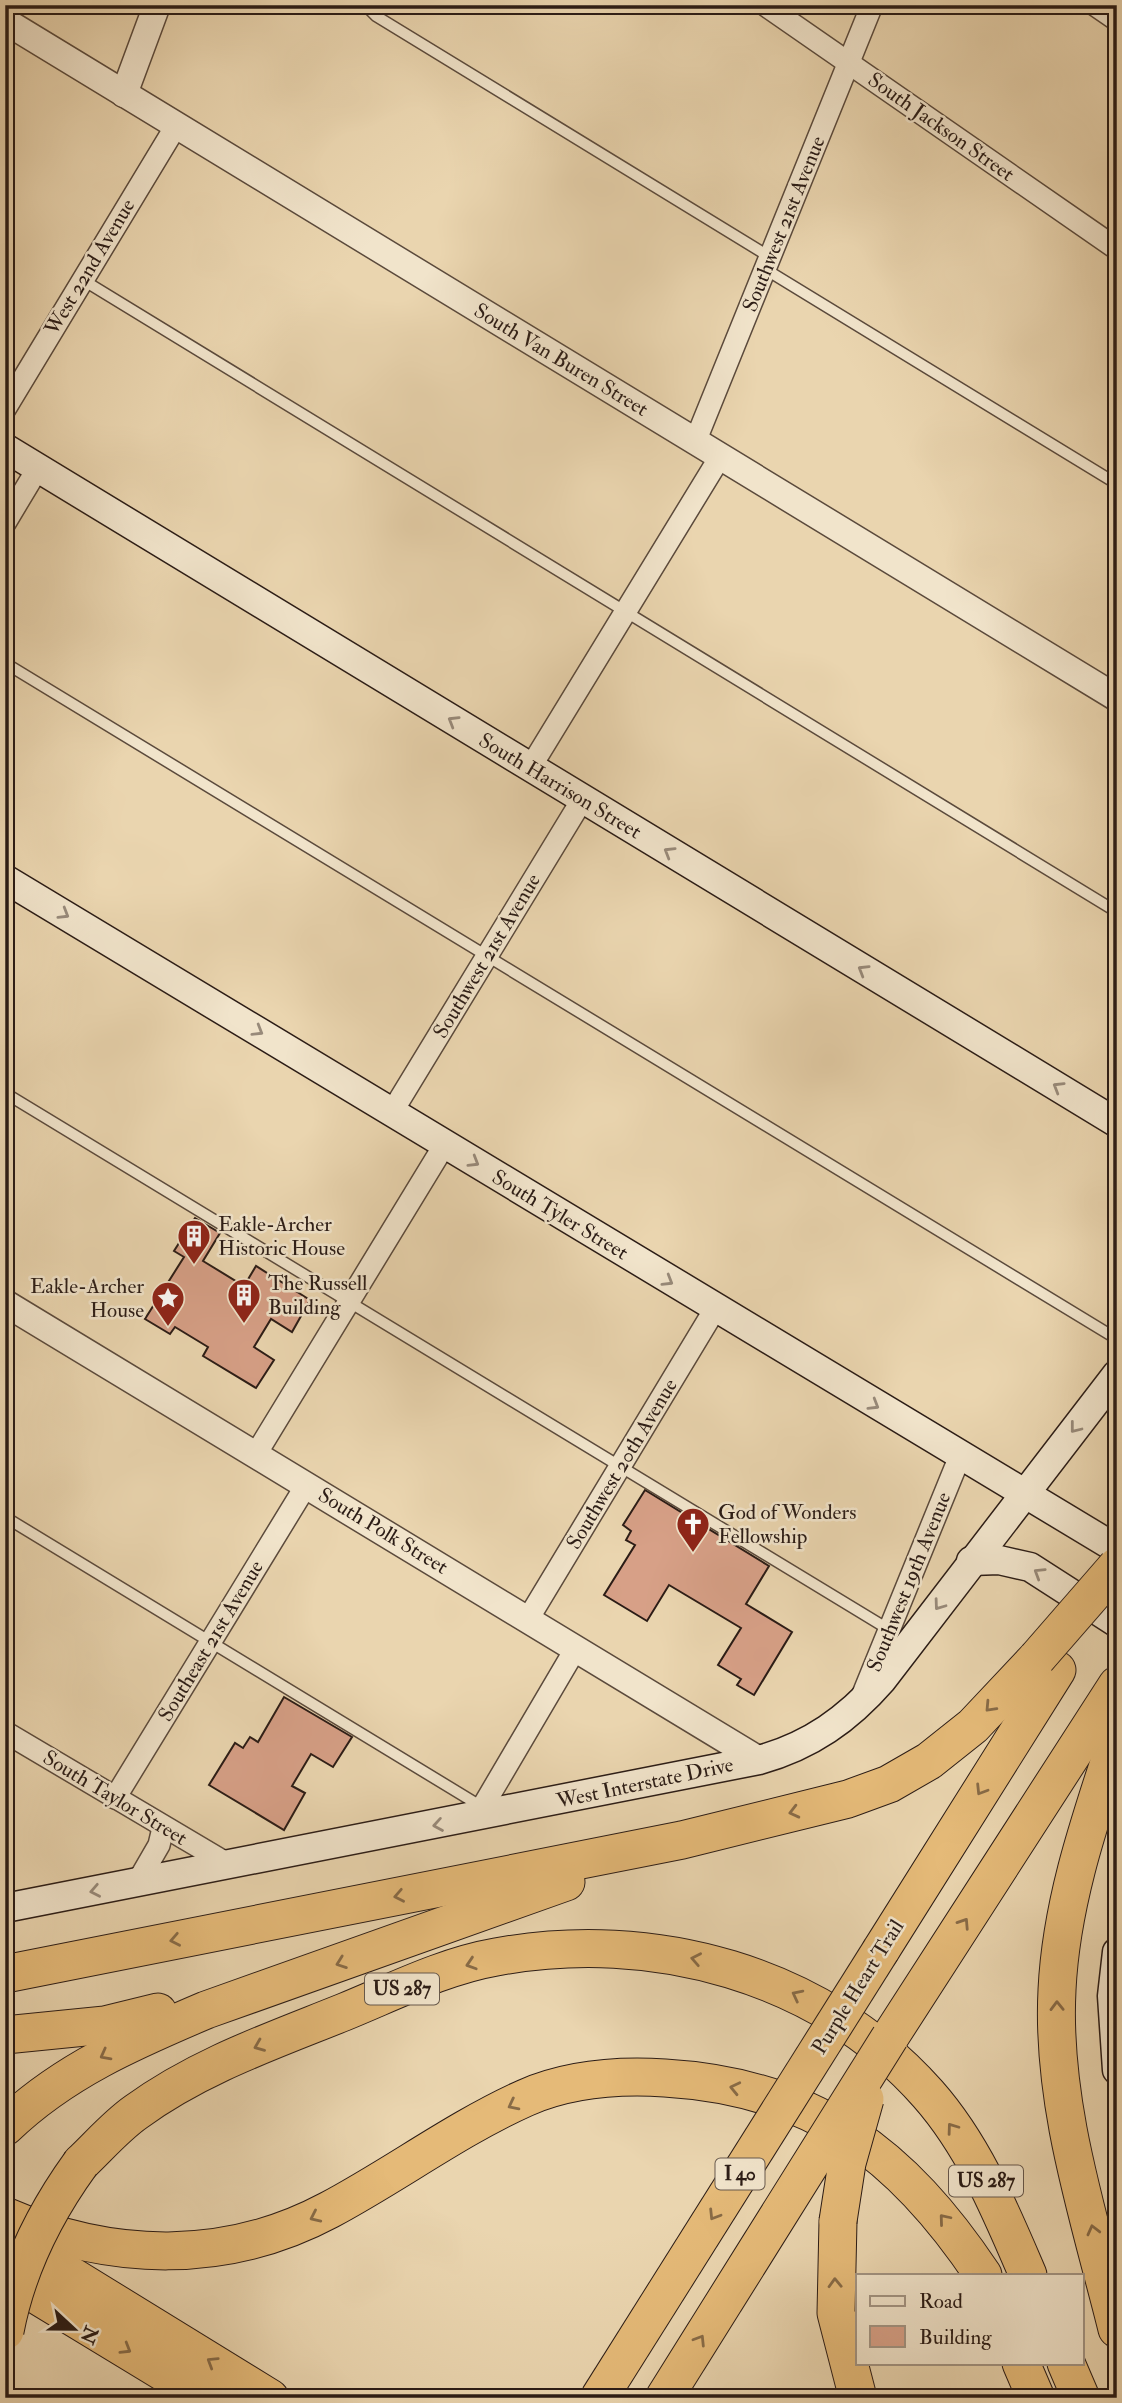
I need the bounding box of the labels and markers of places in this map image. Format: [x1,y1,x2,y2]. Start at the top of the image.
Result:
place label: Eakle-Archer Historic House [218,1211,345,1262]
building icon: Eakle-Archer Historic House [175,1217,213,1266]
place label: The Russell Building [268,1270,368,1321]
place label: Eakle-Archer House [30,1273,144,1324]
building icon: The Russell Building [225,1276,263,1325]
place icon: Eakle-Archer House [149,1279,187,1328]
place label: God of Wonders Fellowship [718,1499,856,1550]
church icon: God of Wonders Fellowship [674,1505,712,1554]

